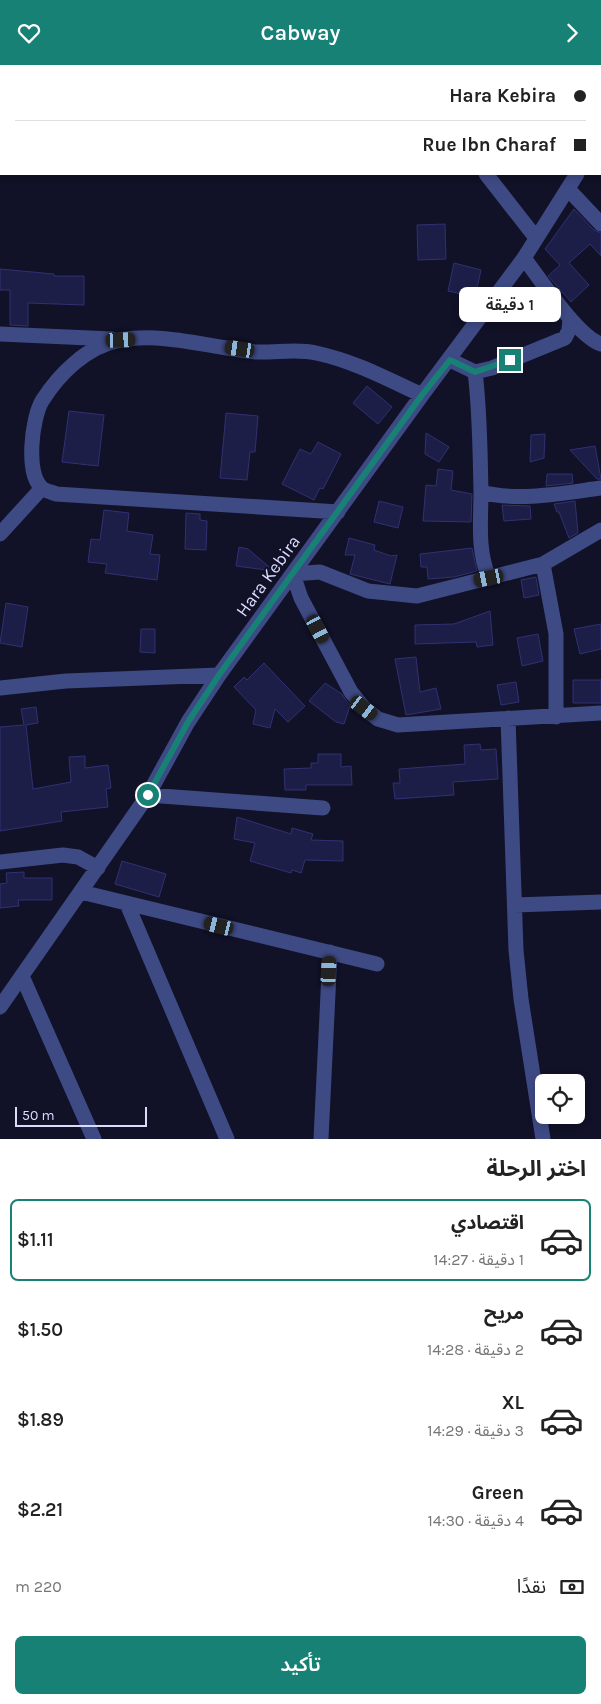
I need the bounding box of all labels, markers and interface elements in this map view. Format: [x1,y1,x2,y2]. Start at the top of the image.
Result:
icon: heart [15,19,43,47]
icon: forward [558,19,586,47]
text: Cabway [261,20,340,46]
text: Hara Kebira [449,85,556,107]
text: Rue Ibn Charaf [422,134,556,156]
callout: 1 دقيقة [459,287,561,323]
text: 1 دقيقة [486,295,534,314]
car [105,332,136,348]
car [224,339,255,359]
route end [499,349,521,371]
street label: Hara Kebira [231,531,305,621]
car [472,568,505,588]
car [304,612,331,646]
car [347,693,380,723]
route start [137,784,159,806]
car [202,915,235,937]
car [320,956,337,986]
map controls [535,1074,585,1124]
button: locate [535,1074,585,1124]
scale bar [15,1104,148,1127]
text: 50 m [22,1107,55,1124]
text: اختر الرحلة [486,1156,586,1182]
text: اقتصادي [451,1212,524,1234]
icon: car [539,1218,584,1263]
text: $1.11 [17,1229,54,1251]
text: 1 دقيقة · 14:27 [433,1250,524,1269]
text: مريح [484,1302,524,1324]
icon: car [539,1308,584,1353]
text: $1.50 [17,1319,63,1341]
text: 2 دقيقة · 14:28 [427,1340,524,1359]
text: XL [502,1392,524,1414]
icon: car [539,1398,584,1443]
text: $1.89 [17,1409,64,1431]
text: 3 دقيقة · 14:29 [427,1421,524,1440]
text: Green [472,1482,524,1504]
icon: car [539,1488,584,1533]
text: $2.21 [17,1499,63,1521]
text: 4 دقيقة · 14:30 [427,1511,524,1530]
icon: cash [558,1573,586,1601]
text: نقدًا [517,1576,546,1598]
text: 220 m [15,1577,62,1596]
button: تأكيد [15,1636,586,1694]

